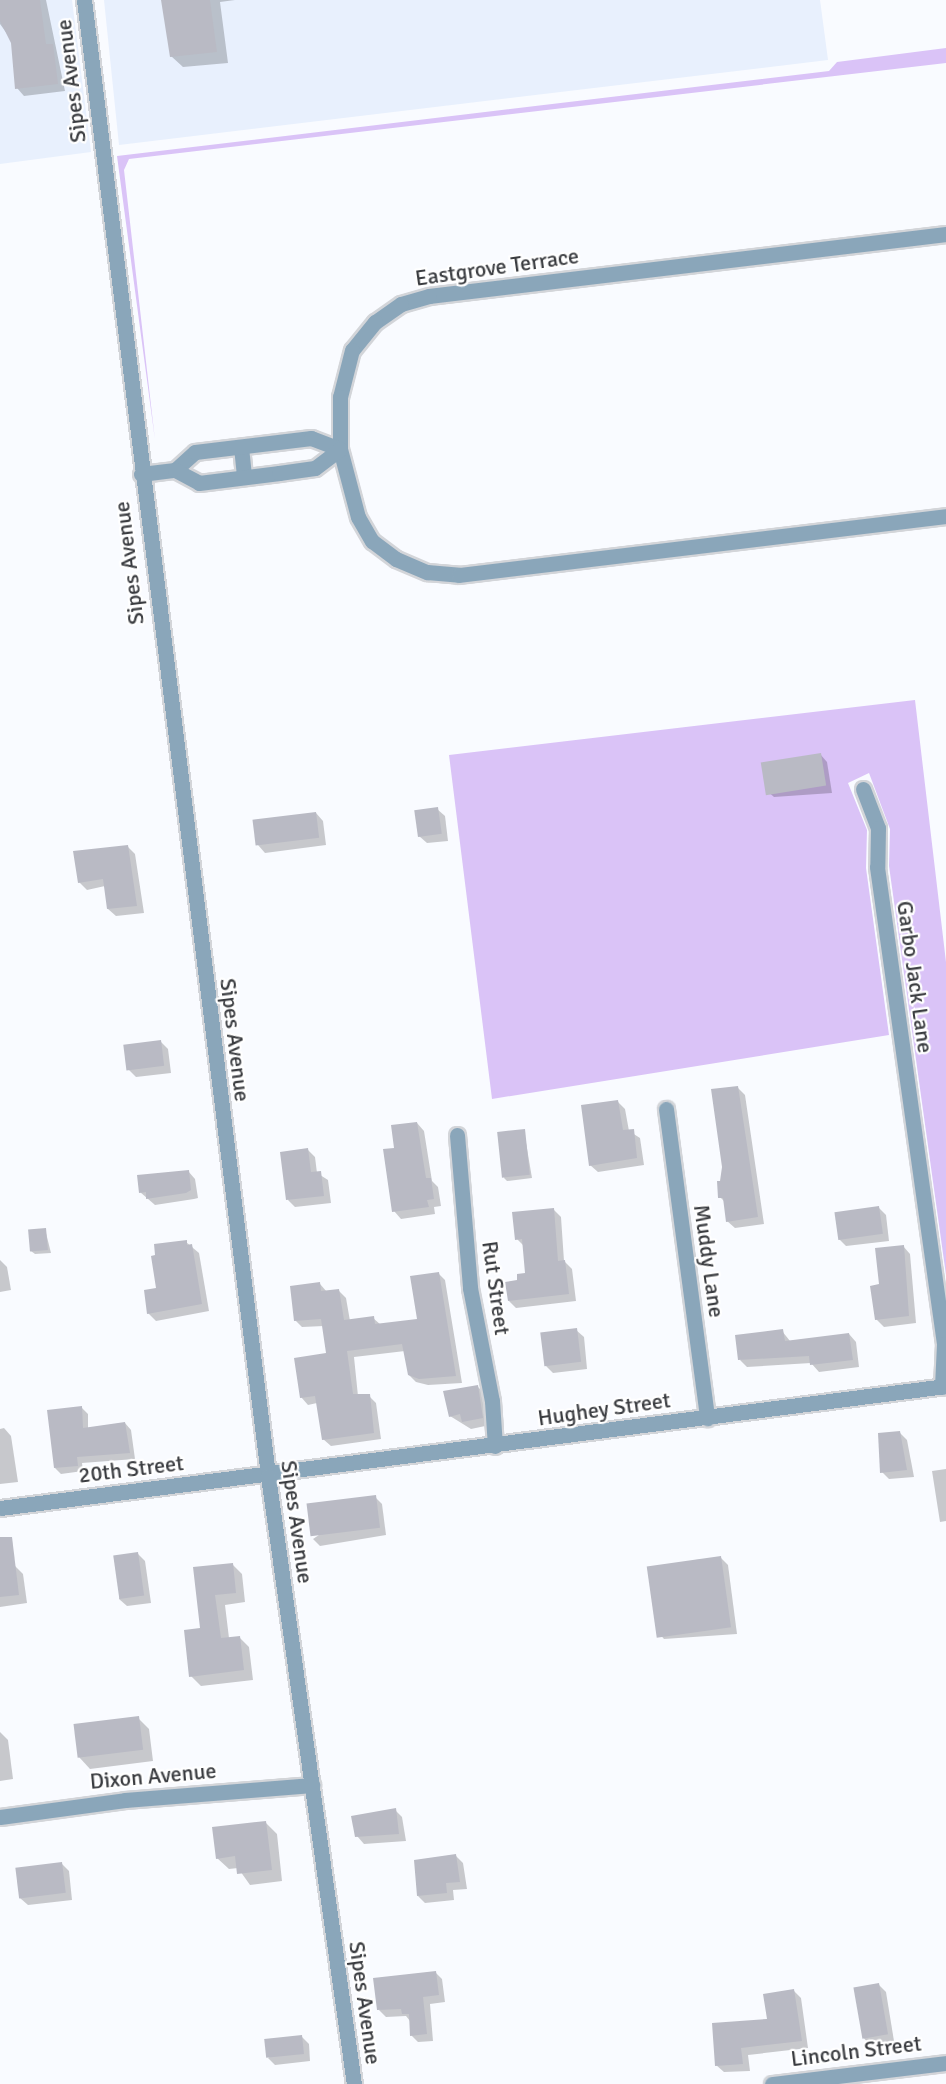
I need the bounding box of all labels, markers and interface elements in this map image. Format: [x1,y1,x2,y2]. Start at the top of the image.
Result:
street label: Sipes Avenue [50,18,92,144]
street label: Eastgrove Terrace [413,242,581,292]
street label: Sipes Avenue [108,500,150,626]
street label: Garbo Jack Lane [891,899,939,1055]
street label: Sipes Avenue [214,977,256,1103]
street label: Muddy Lane [688,1203,730,1319]
street label: Rut Street [476,1239,516,1337]
street label: Hughey Street [536,1387,672,1431]
street label: 20th Street [77,1449,185,1489]
street label: Sipes Avenue [275,1459,319,1585]
street label: Dixon Avenue [89,1757,217,1795]
street label: Sipes Avenue [343,1940,387,2066]
street label: Lincoln Street [789,2030,923,2072]

